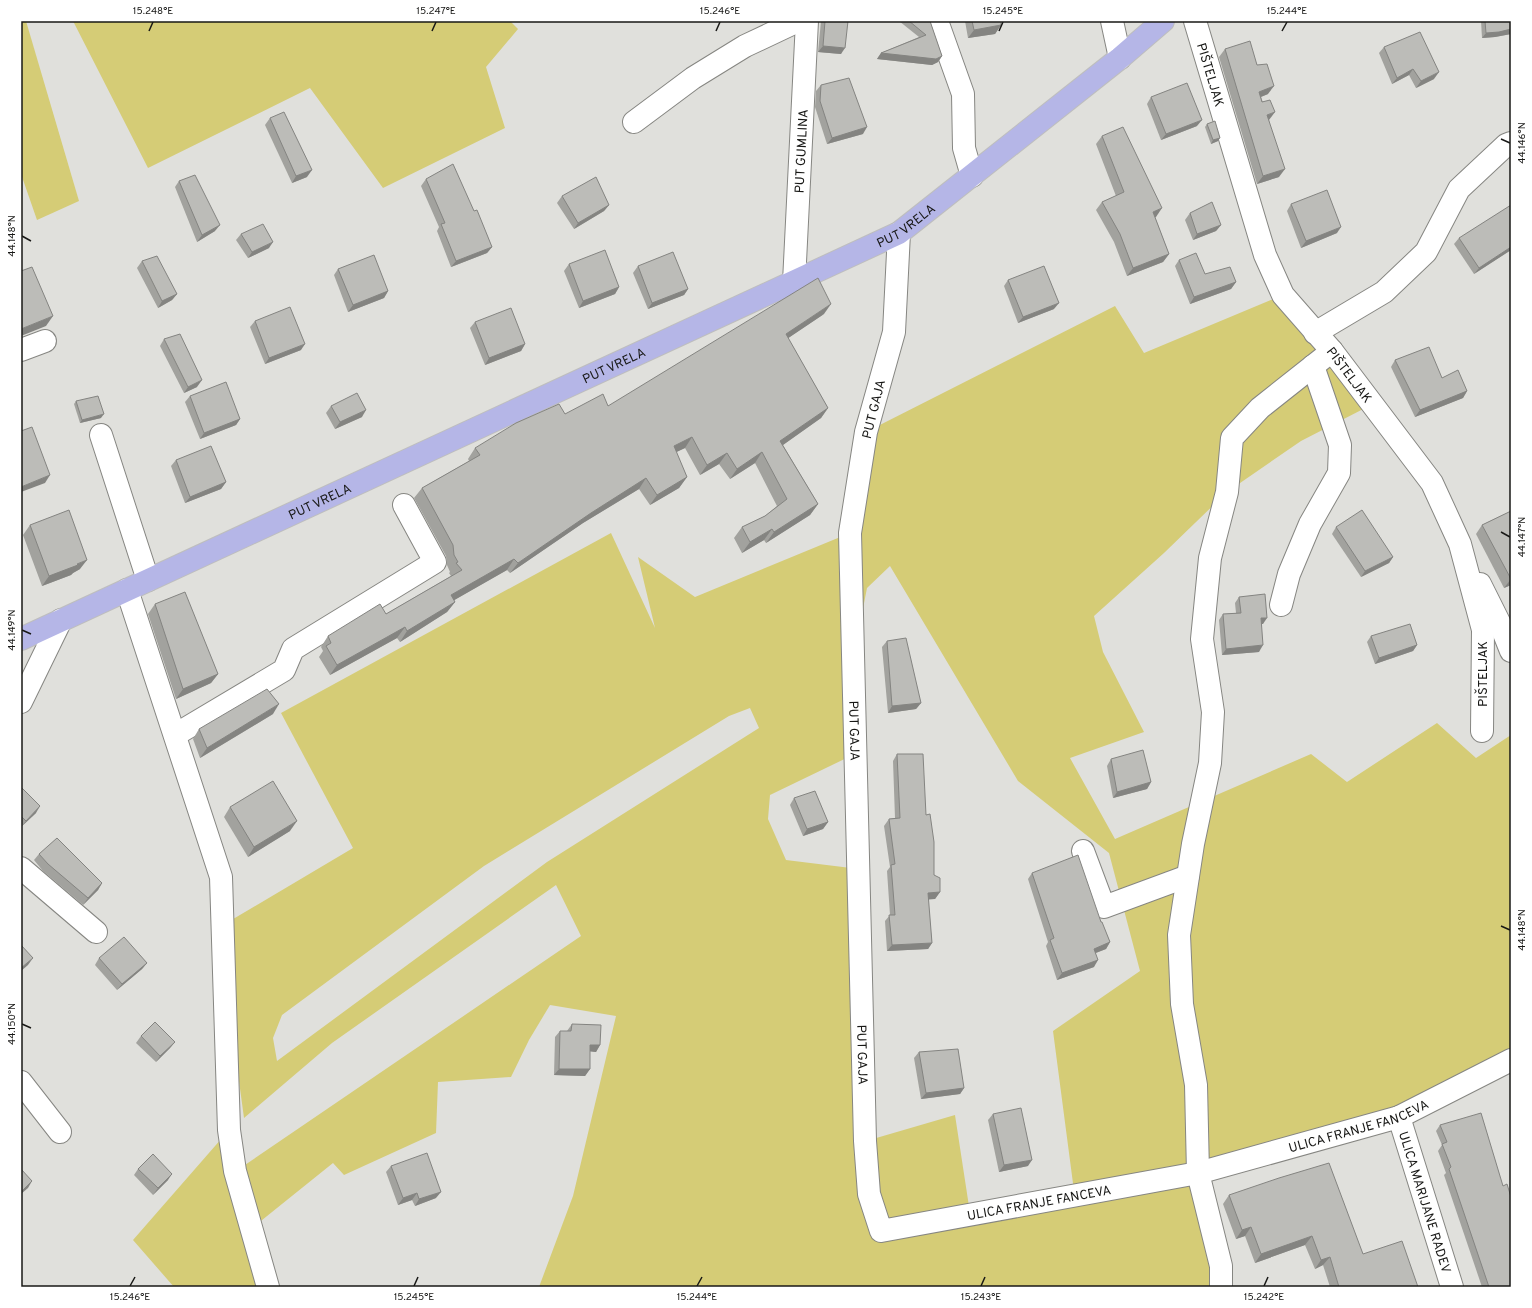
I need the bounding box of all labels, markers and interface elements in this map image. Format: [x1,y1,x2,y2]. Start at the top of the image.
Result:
text: 15.248°E [133,5,173,18]
text: 15.247°E [416,5,456,18]
text: 15.246°E [700,5,740,18]
text: 15.245°E [983,5,1023,18]
text: 15.244°E [1267,5,1307,18]
street label: PIŠTELJAK [1192,41,1226,109]
street label: PUT GUMLINA [792,109,813,194]
text: 44.146°N [1516,122,1529,164]
street label: PUT VRELA [875,201,939,252]
text: 44.148°N [6,215,19,257]
street label: PUT VRELA [581,345,649,388]
street label: PIŠTELJAK [1322,345,1374,407]
street label: PUT GAJA [860,378,890,441]
street label: PUT VRELA [286,481,355,524]
text: 44.147°N [1516,517,1529,557]
text: 44.149°N [6,609,19,651]
street label: PIŠTELJAK [1474,641,1492,707]
street label: PUT GAJA [844,700,862,761]
text: 44.148°N [1516,909,1529,951]
text: 44.150°N [6,1003,19,1045]
street label: PUT GAJA [852,1024,870,1085]
street label: ULICA FRANJE FANCEVA [1287,1097,1432,1157]
street label: ULICA MARIJANE RADEV [1394,1130,1453,1275]
street label: ULICA FRANJE FANCEVA [966,1183,1113,1225]
text: 15.246°E [110,1291,150,1304]
text: 15.245°E [394,1291,434,1304]
text: 15.244°E [677,1291,717,1304]
text: 15.243°E [961,1291,1001,1304]
text: 15.242°E [1244,1291,1284,1304]

